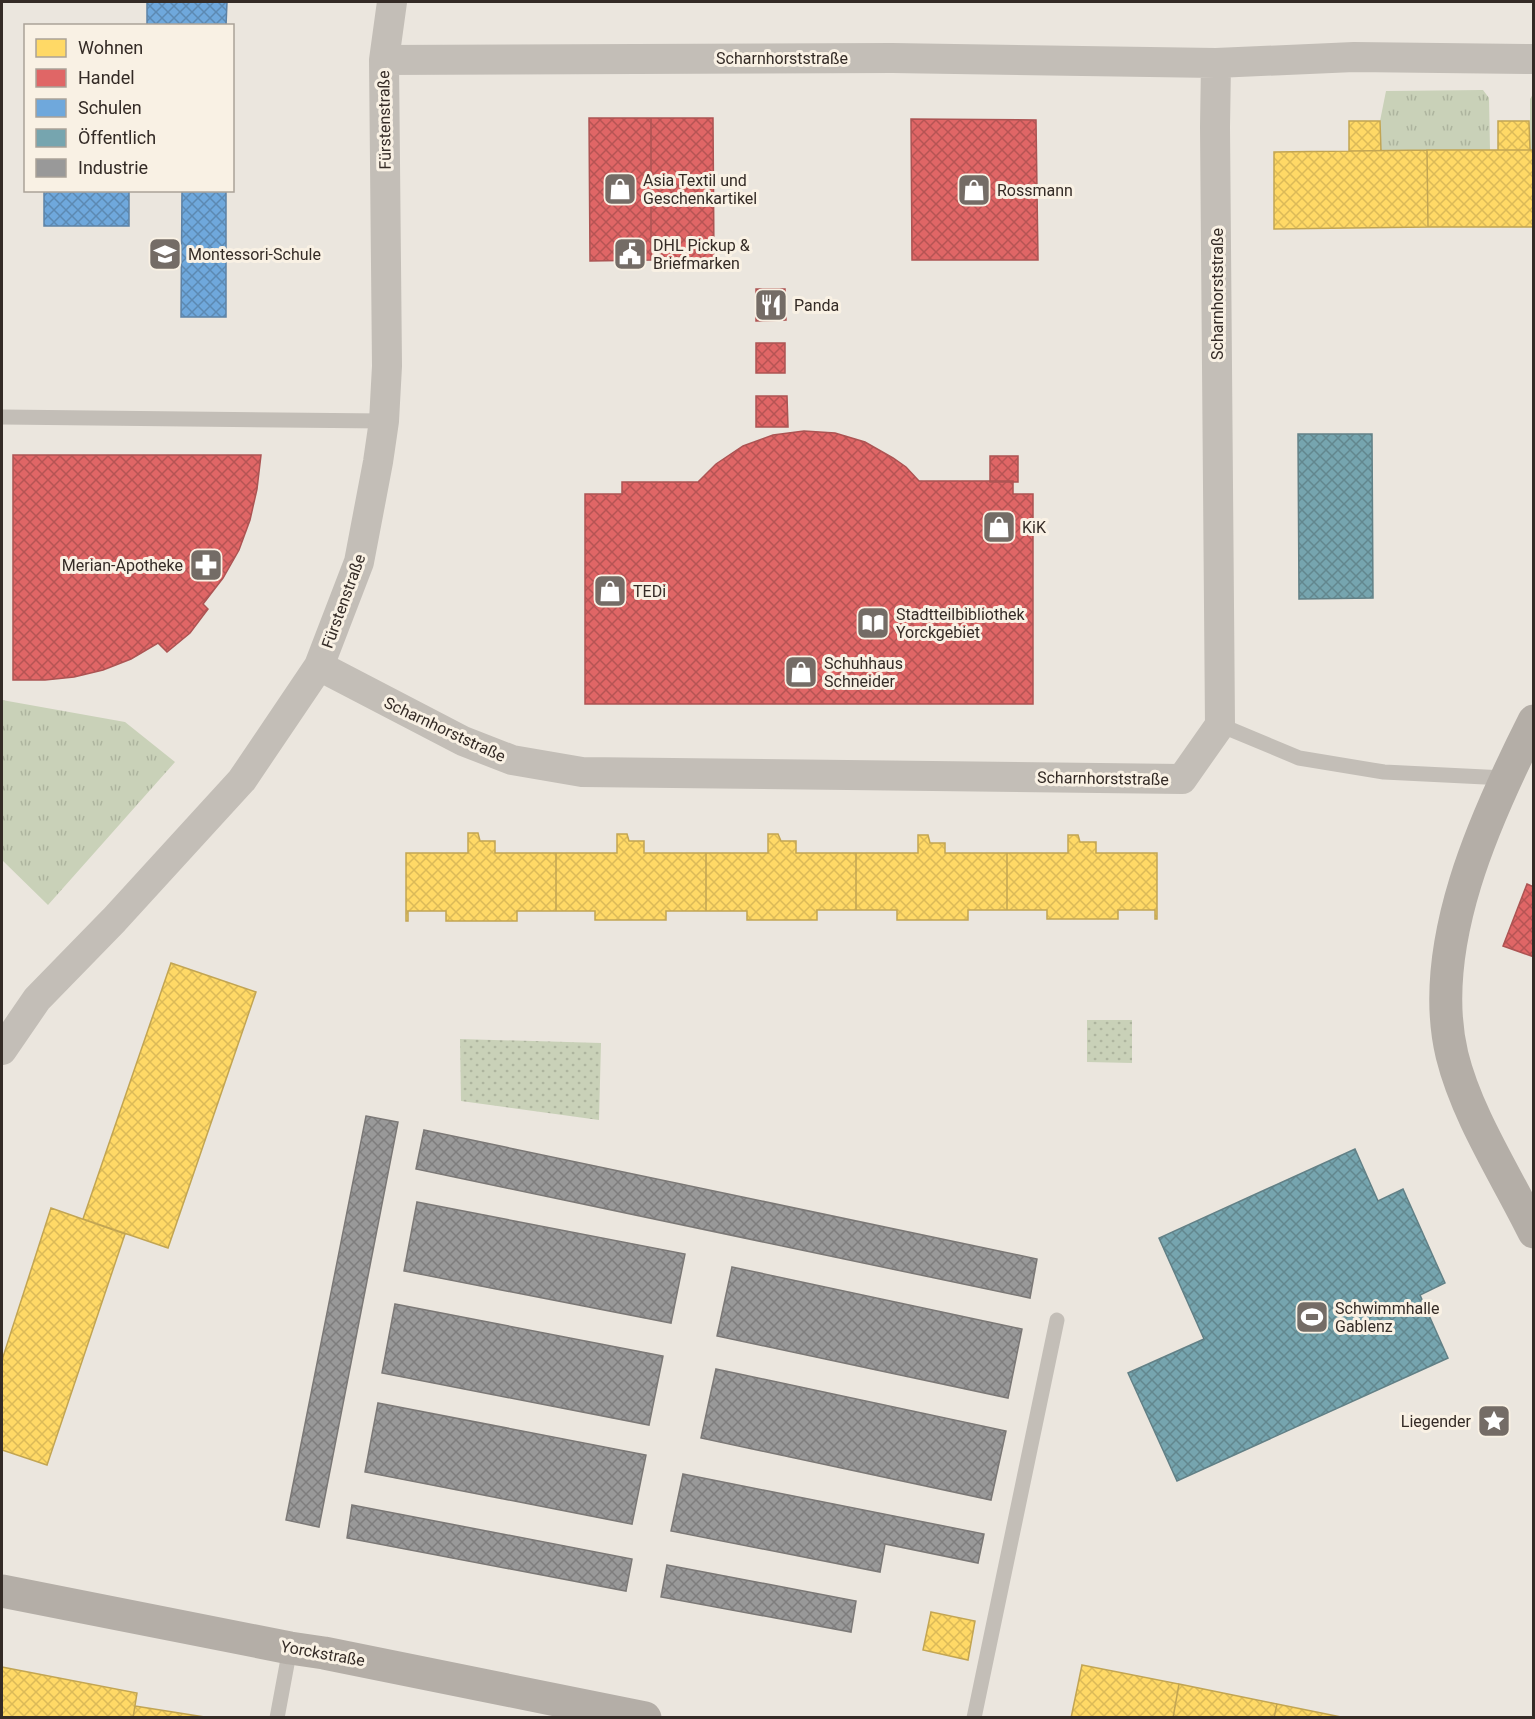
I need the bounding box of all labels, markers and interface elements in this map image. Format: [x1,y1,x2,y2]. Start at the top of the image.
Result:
legend [24,24,234,192]
text: Wohnen [78,37,143,58]
street label: Scharnhorststraße [716,49,848,68]
text: Handel [78,67,135,88]
street label: Fürstenstraße [374,70,395,170]
text: Schulen [78,97,142,118]
text: Öffentlich [78,127,156,148]
text: Industrie [78,157,148,178]
shop icon: Asia Textil und Geschenkartikel [602,171,638,207]
place label: Asia Textil und Geschenkartikel [643,171,757,208]
shop icon: Rossmann [956,172,992,208]
place label: Rossmann [997,181,1073,200]
street label: Scharnhorststraße [1208,228,1227,360]
school or university icon: Montessori-Schule [147,236,183,272]
public building icon: DHL Pickup & Briefmarken [612,236,648,272]
place label: DHL Pickup & Briefmarken [653,236,750,273]
place label: Montessori-Schule [188,245,321,264]
restaurant icon: Panda [753,287,789,323]
place label: Panda [794,296,839,315]
shop icon: KiK [981,509,1017,545]
place label: KiK [1022,518,1047,537]
pharmacy icon: Merian-Apotheke [188,547,224,583]
street label: Fürstenstraße [318,551,369,651]
place label: Merian-Apotheke [62,556,183,575]
shop icon: TEDi [592,573,628,609]
place label: TEDi [633,582,666,601]
library icon: Stadtteilbibliothek Yorckgebiet [855,605,891,641]
place label: Stadtteilbibliothek Yorckgebiet [896,605,1025,642]
shop icon: Schuhhaus Schneider [783,654,819,690]
place label: Schuhhaus Schneider [824,654,903,691]
street label: Scharnhorststraße [381,693,509,766]
street label: Scharnhorststraße [1037,768,1169,789]
sports icon: Schwimmhalle Gablenz [1294,1299,1330,1335]
place label: Schwimmhalle Gablenz [1335,1299,1439,1336]
place icon: Liegender [1476,1403,1512,1439]
place label: Liegender [1401,1412,1472,1431]
street label: Yorckstraße [279,1637,367,1670]

